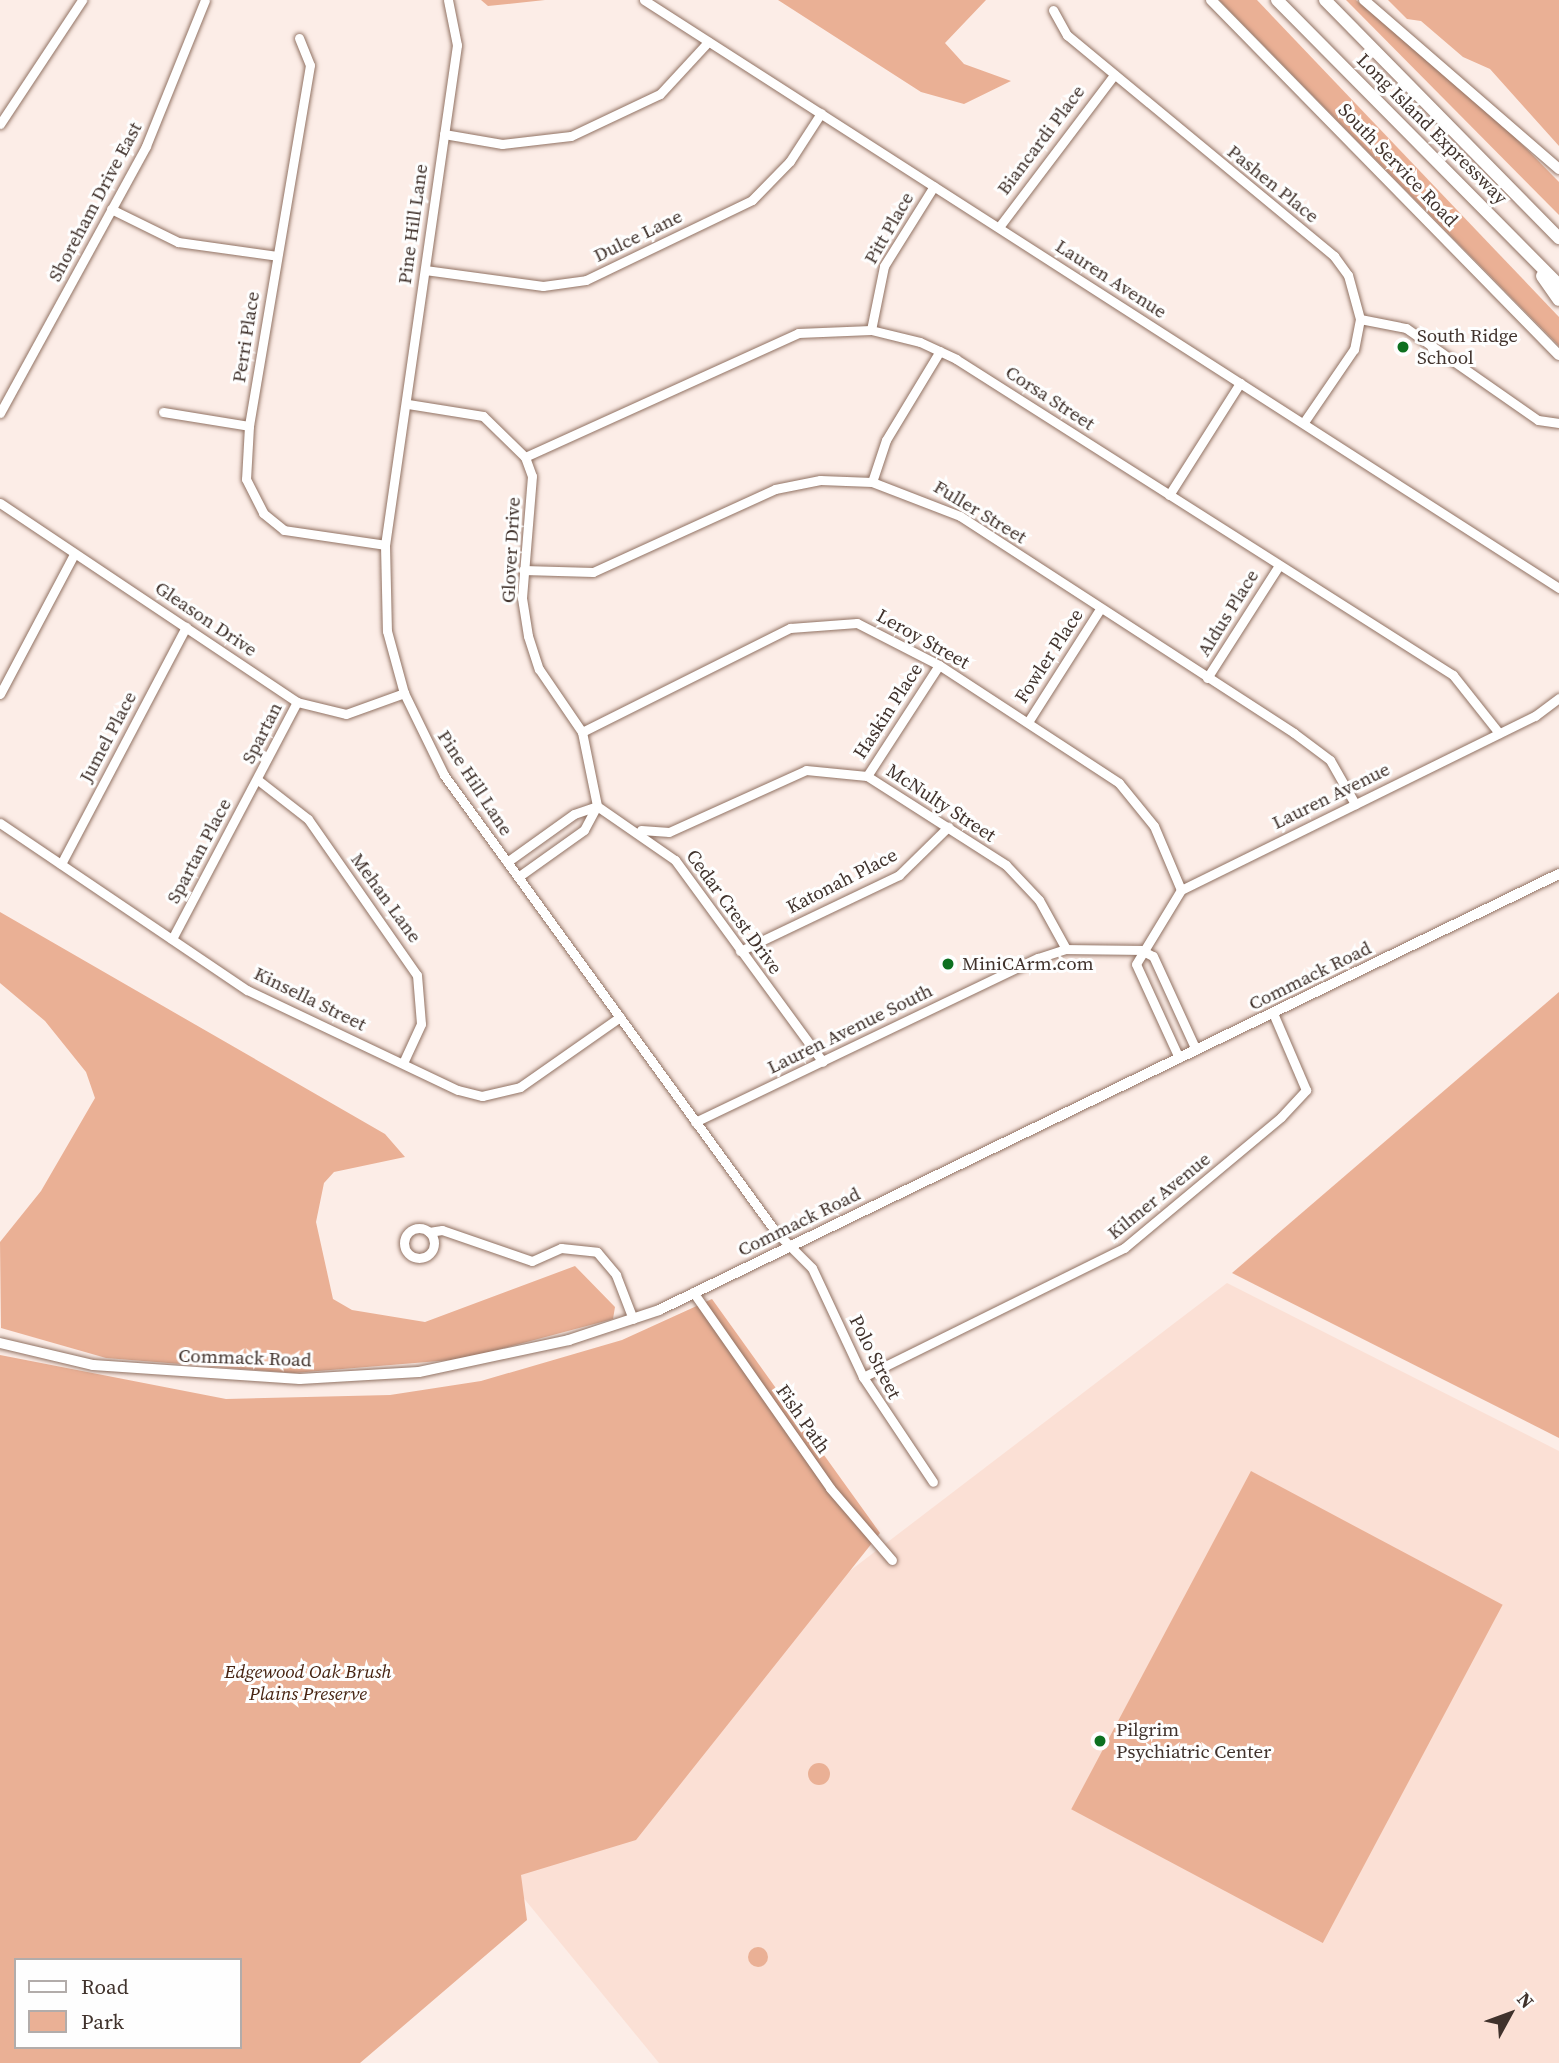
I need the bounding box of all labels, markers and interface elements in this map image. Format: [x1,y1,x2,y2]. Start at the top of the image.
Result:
street label: Long Island Expressway [1352,49,1512,209]
street label: Biancardi Place [992,81,1090,199]
street label: South Service Road [1333,99,1463,231]
street label: Shoreham Drive East [43,118,147,286]
street label: Pashen Place [1223,140,1323,228]
street label: Pine Hill Lane [393,162,433,286]
street label: Pitt Place [859,188,919,268]
street label: Dulce Lane [590,205,686,267]
street label: Lauren Avenue [1051,235,1171,323]
street label: Perri Place [228,290,264,384]
place label: South Ridge School [1417,325,1518,369]
marker: South Ridge School [1395,339,1411,355]
street label: Corsa Street [1001,361,1099,435]
street label: Fuller Street [929,475,1031,549]
street label: Glover Drive [497,496,525,604]
street label: Aldus Place [1192,565,1264,661]
street label: Gleason Drive [151,576,261,662]
street label: Leroy Street [873,604,973,674]
street label: Fowler Place [1010,605,1088,707]
street label: Haskin Place [849,659,927,763]
street label: Jumel Place [75,688,141,786]
street label: Spartan [237,698,287,768]
street label: Pine Hill Lane [432,726,518,840]
street label: Lauren Avenue [1269,758,1393,834]
street label: McNulty Street [882,759,1000,847]
street label: Spartan Place [162,795,236,907]
street label: Katonah Place [783,843,901,919]
street label: Cedar Crest Drive [681,845,787,979]
street label: Mehan Lane [346,849,426,947]
street label: Commack Road [1245,937,1375,1015]
place label: MiniCArm.com [962,953,1094,975]
marker: MiniCArm.com [940,956,956,972]
street label: Kinsella Street [250,962,370,1036]
street label: Lauren Avenue South [764,979,936,1079]
street label: Kilmer Avenue [1103,1148,1215,1244]
street label: Commack Road [734,1183,864,1261]
street label: Polo Street [844,1311,906,1403]
street label: Commack Road [178,1344,312,1372]
street label: Fish Path [771,1380,835,1458]
park label: Edgewood Oak Brush Plains Preserve [224,1661,392,1705]
place label: Pilgrim Psychiatric Center [1116,1719,1271,1763]
marker: Pilgrim Psychiatric Center [1090,1731,1110,1751]
legend [14,1958,242,2049]
text: Road [81,1972,129,2001]
north arrow [1475,1979,1545,2049]
text: N [1511,1986,1540,2014]
text: Park [81,2007,124,2036]

